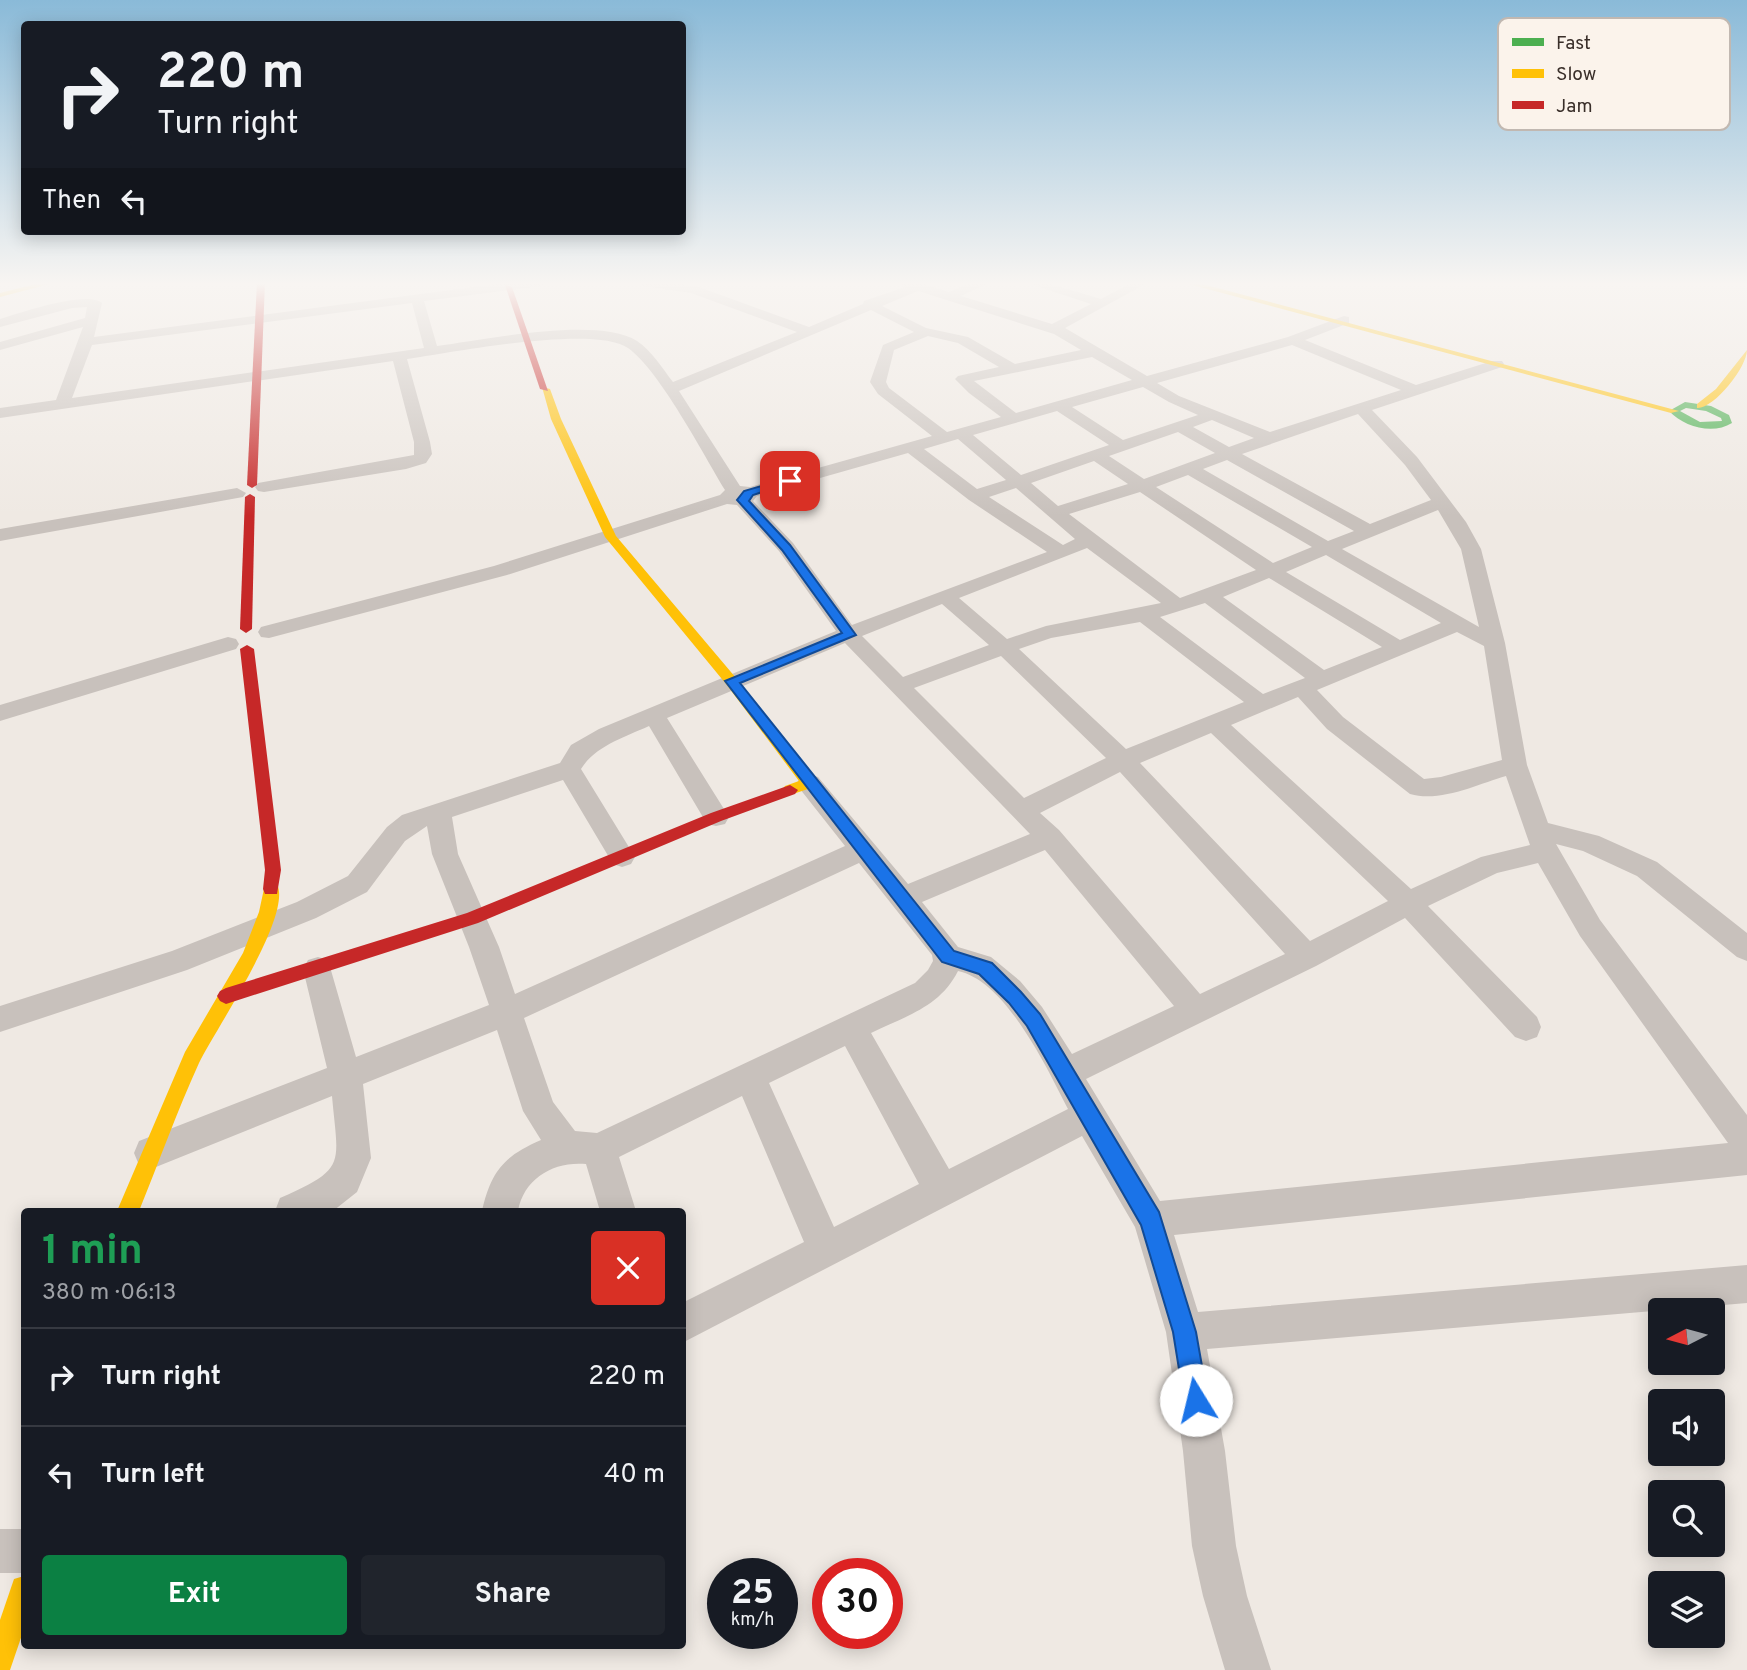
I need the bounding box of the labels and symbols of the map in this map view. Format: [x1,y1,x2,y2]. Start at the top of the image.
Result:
legend [1498,18,1730,130]
text: Fast [1556,32,1591,56]
text: Slow [1556,63,1596,87]
text: Jam [1556,95,1593,119]
pin [760,451,820,511]
north arrow [1648,1298,1726,1376]
position arrow [1159,1363,1233,1437]
speed limit sign: 30 [812,1558,903,1649]

